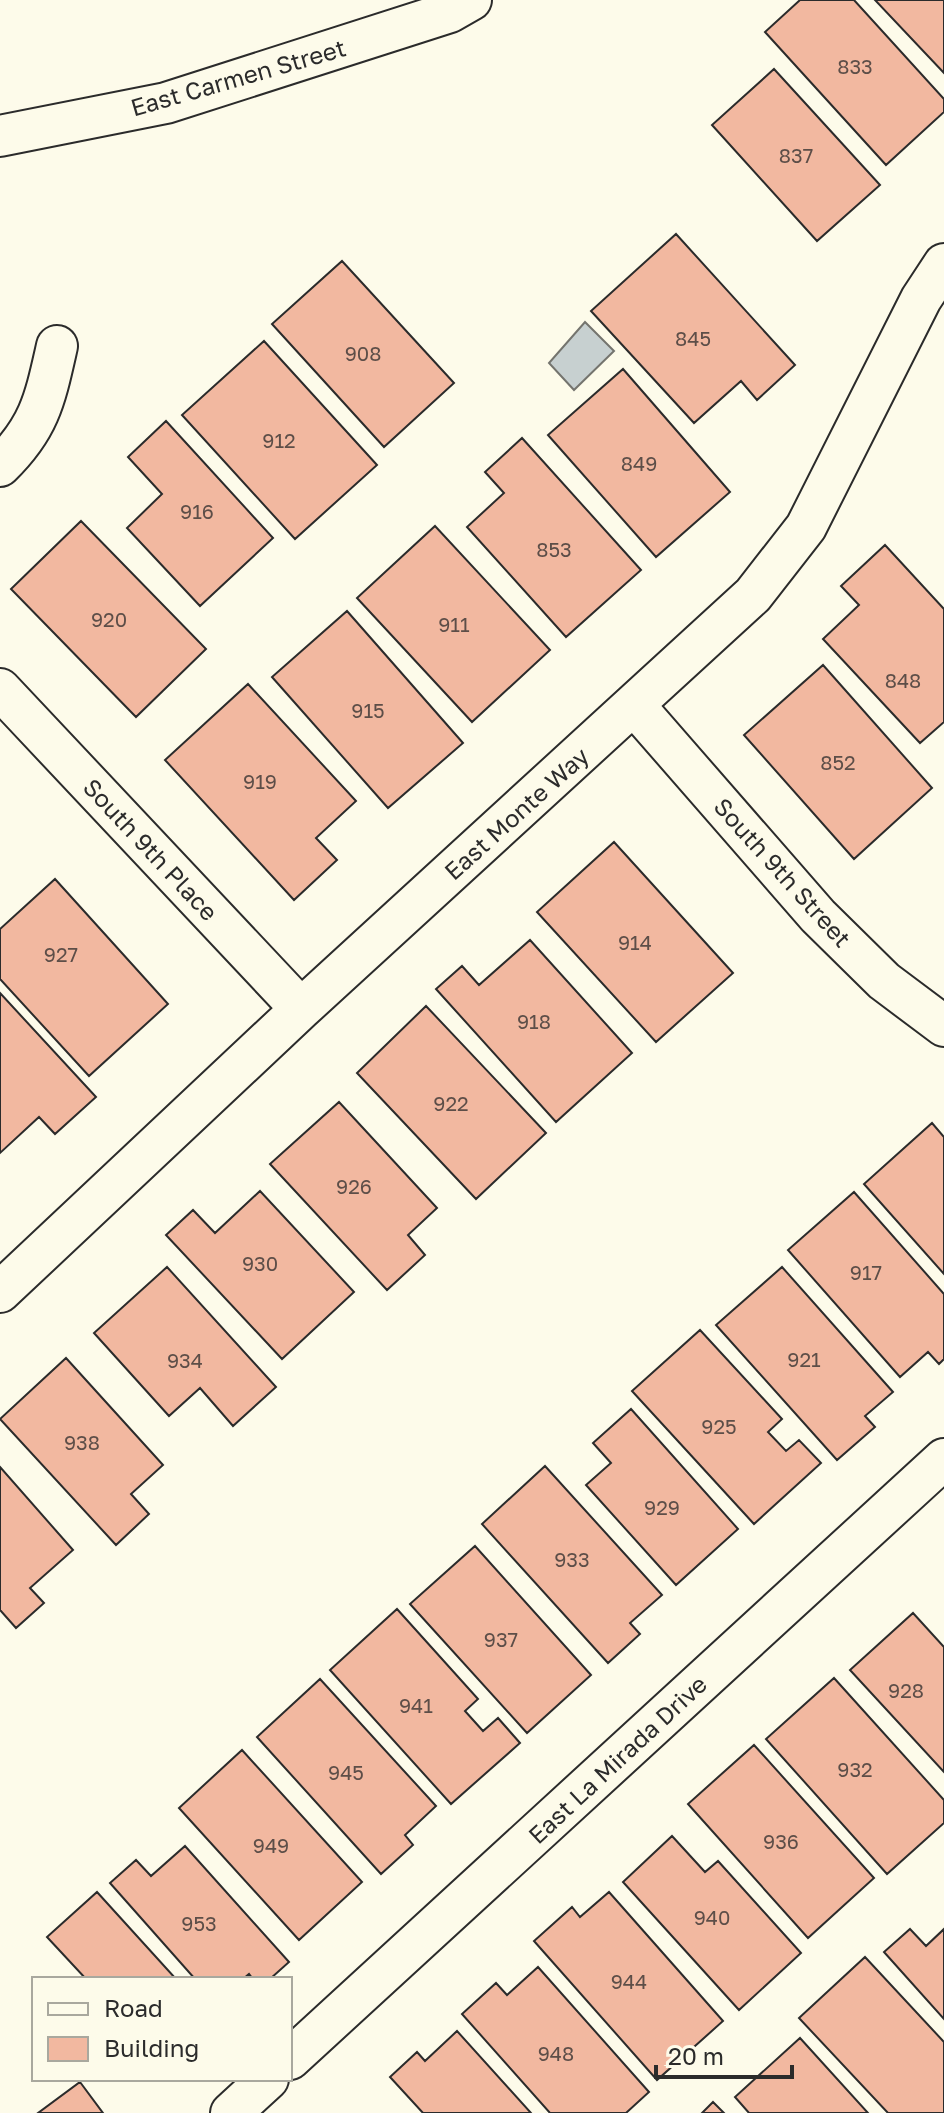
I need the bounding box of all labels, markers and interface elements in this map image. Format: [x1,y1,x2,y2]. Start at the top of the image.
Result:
street label: East Carmen Street [127,32,349,122]
house number: 833 [837,54,873,78]
house number: 837 [779,143,813,167]
house number: 845 [675,326,711,350]
house number: 908 [345,341,381,365]
house number: 912 [262,428,296,452]
house number: 849 [621,451,657,475]
house number: 916 [180,499,214,523]
house number: 853 [536,537,572,561]
house number: 920 [91,607,127,631]
house number: 911 [438,612,470,636]
house number: 848 [885,668,921,692]
house number: 915 [351,698,385,722]
street label: East Monte Way [438,741,594,885]
house number: 852 [820,750,856,774]
house number: 919 [243,769,277,793]
street label: South 9th Place [78,772,224,926]
street label: South 9th Street [708,791,858,953]
house number: 914 [618,930,652,954]
house number: 927 [44,942,78,966]
house number: 918 [517,1009,551,1033]
house number: 922 [433,1091,469,1115]
house number: 926 [336,1174,372,1198]
house number: 930 [242,1251,278,1275]
house number: 917 [850,1260,882,1284]
house number: 921 [787,1347,821,1371]
house number: 934 [167,1348,203,1372]
house number: 925 [701,1414,737,1438]
house number: 938 [64,1430,100,1454]
house number: 929 [644,1495,680,1519]
house number: 933 [554,1547,590,1571]
house number: 937 [484,1627,518,1651]
street label: East La Mirada Drive [522,1669,712,1849]
house number: 928 [888,1678,924,1702]
house number: 941 [399,1693,433,1717]
house number: 932 [837,1757,873,1781]
house number: 945 [328,1760,364,1784]
house number: 936 [763,1829,799,1853]
house number: 949 [253,1833,289,1857]
house number: 940 [694,1905,730,1929]
house number: 953 [181,1911,217,1935]
house number: 944 [611,1969,647,1993]
legend [32,1977,292,2081]
text: Road [104,1993,163,2022]
scale bar [656,2029,792,2079]
text: Building [104,2033,199,2062]
house number: 948 [538,2041,574,2065]
text: 20 m [668,2041,724,2070]

